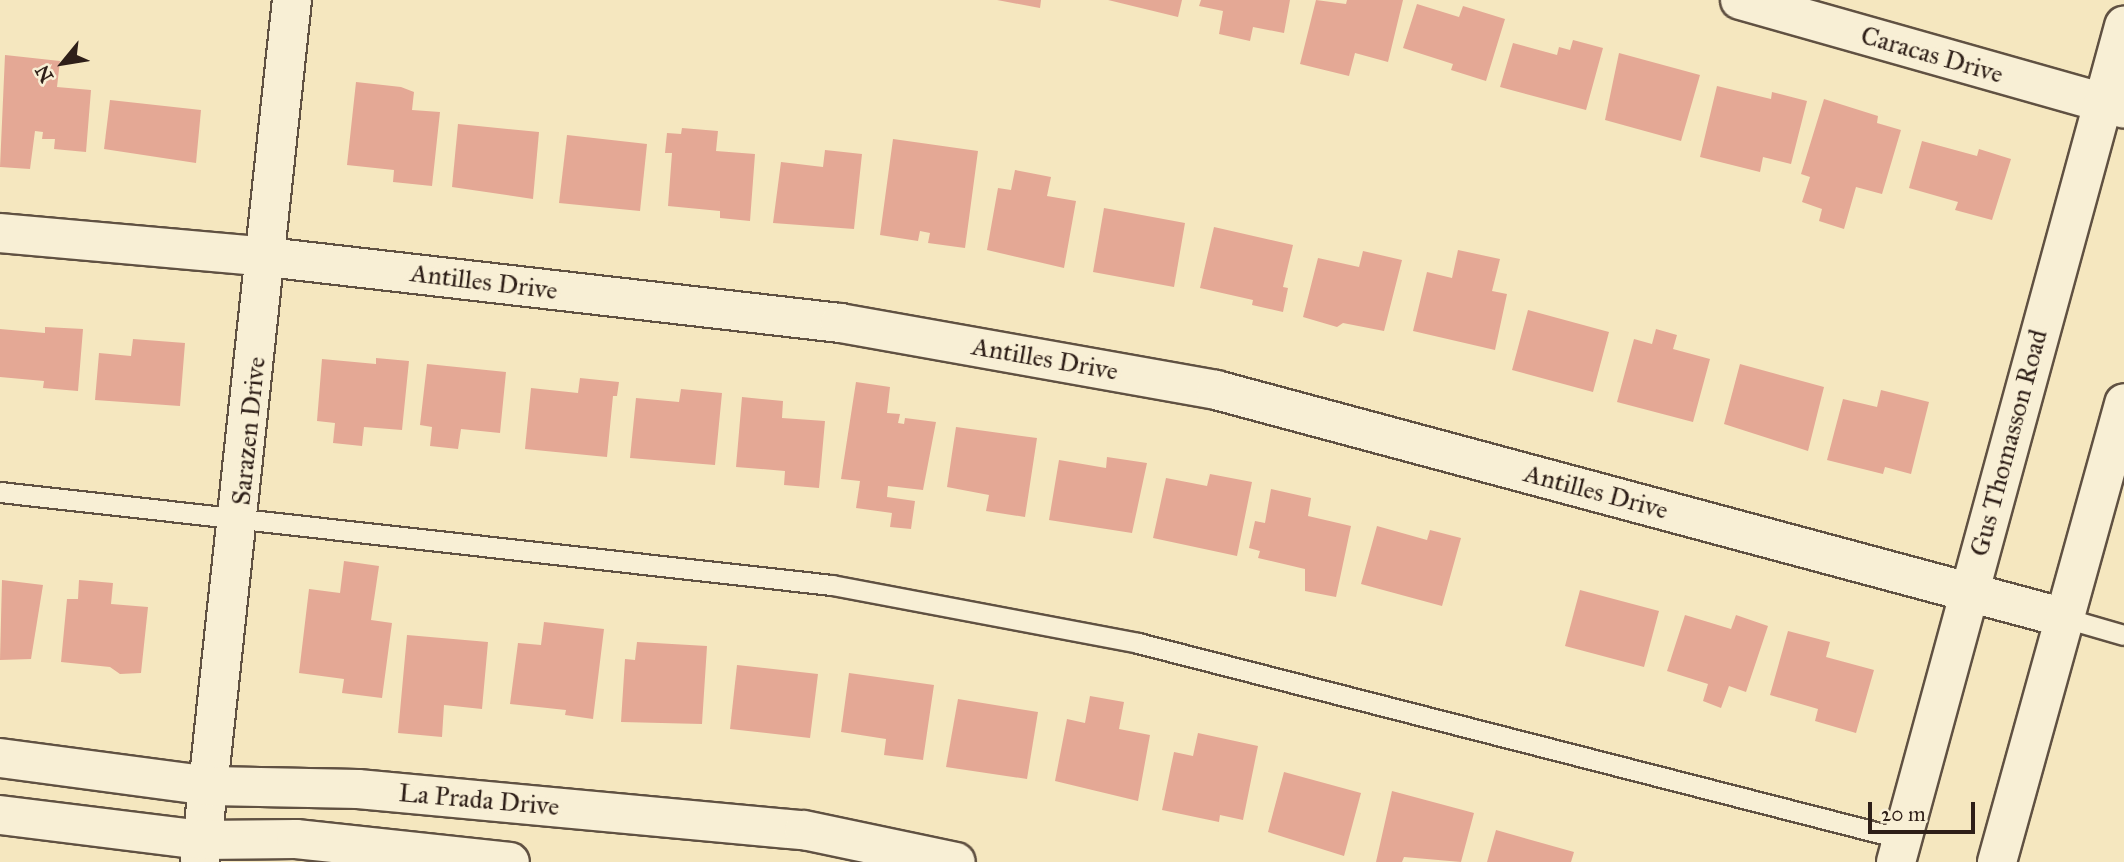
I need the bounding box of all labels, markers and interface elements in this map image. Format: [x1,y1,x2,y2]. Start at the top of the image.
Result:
street label: Caracas Drive [1857,20,2007,90]
north arrow [28,28,98,98]
text: N [30,61,58,86]
street label: Antilles Drive [409,258,559,306]
street label: Gus Thomasson Road [1964,326,2054,560]
street label: Antilles Drive [970,331,1120,387]
street label: Sarazen Drive [226,355,272,507]
street label: Antilles Drive [1521,458,1671,526]
street label: La Prada Drive [397,777,561,823]
scale bar [1872,788,1979,832]
text: 20 m [1881,801,1926,827]

